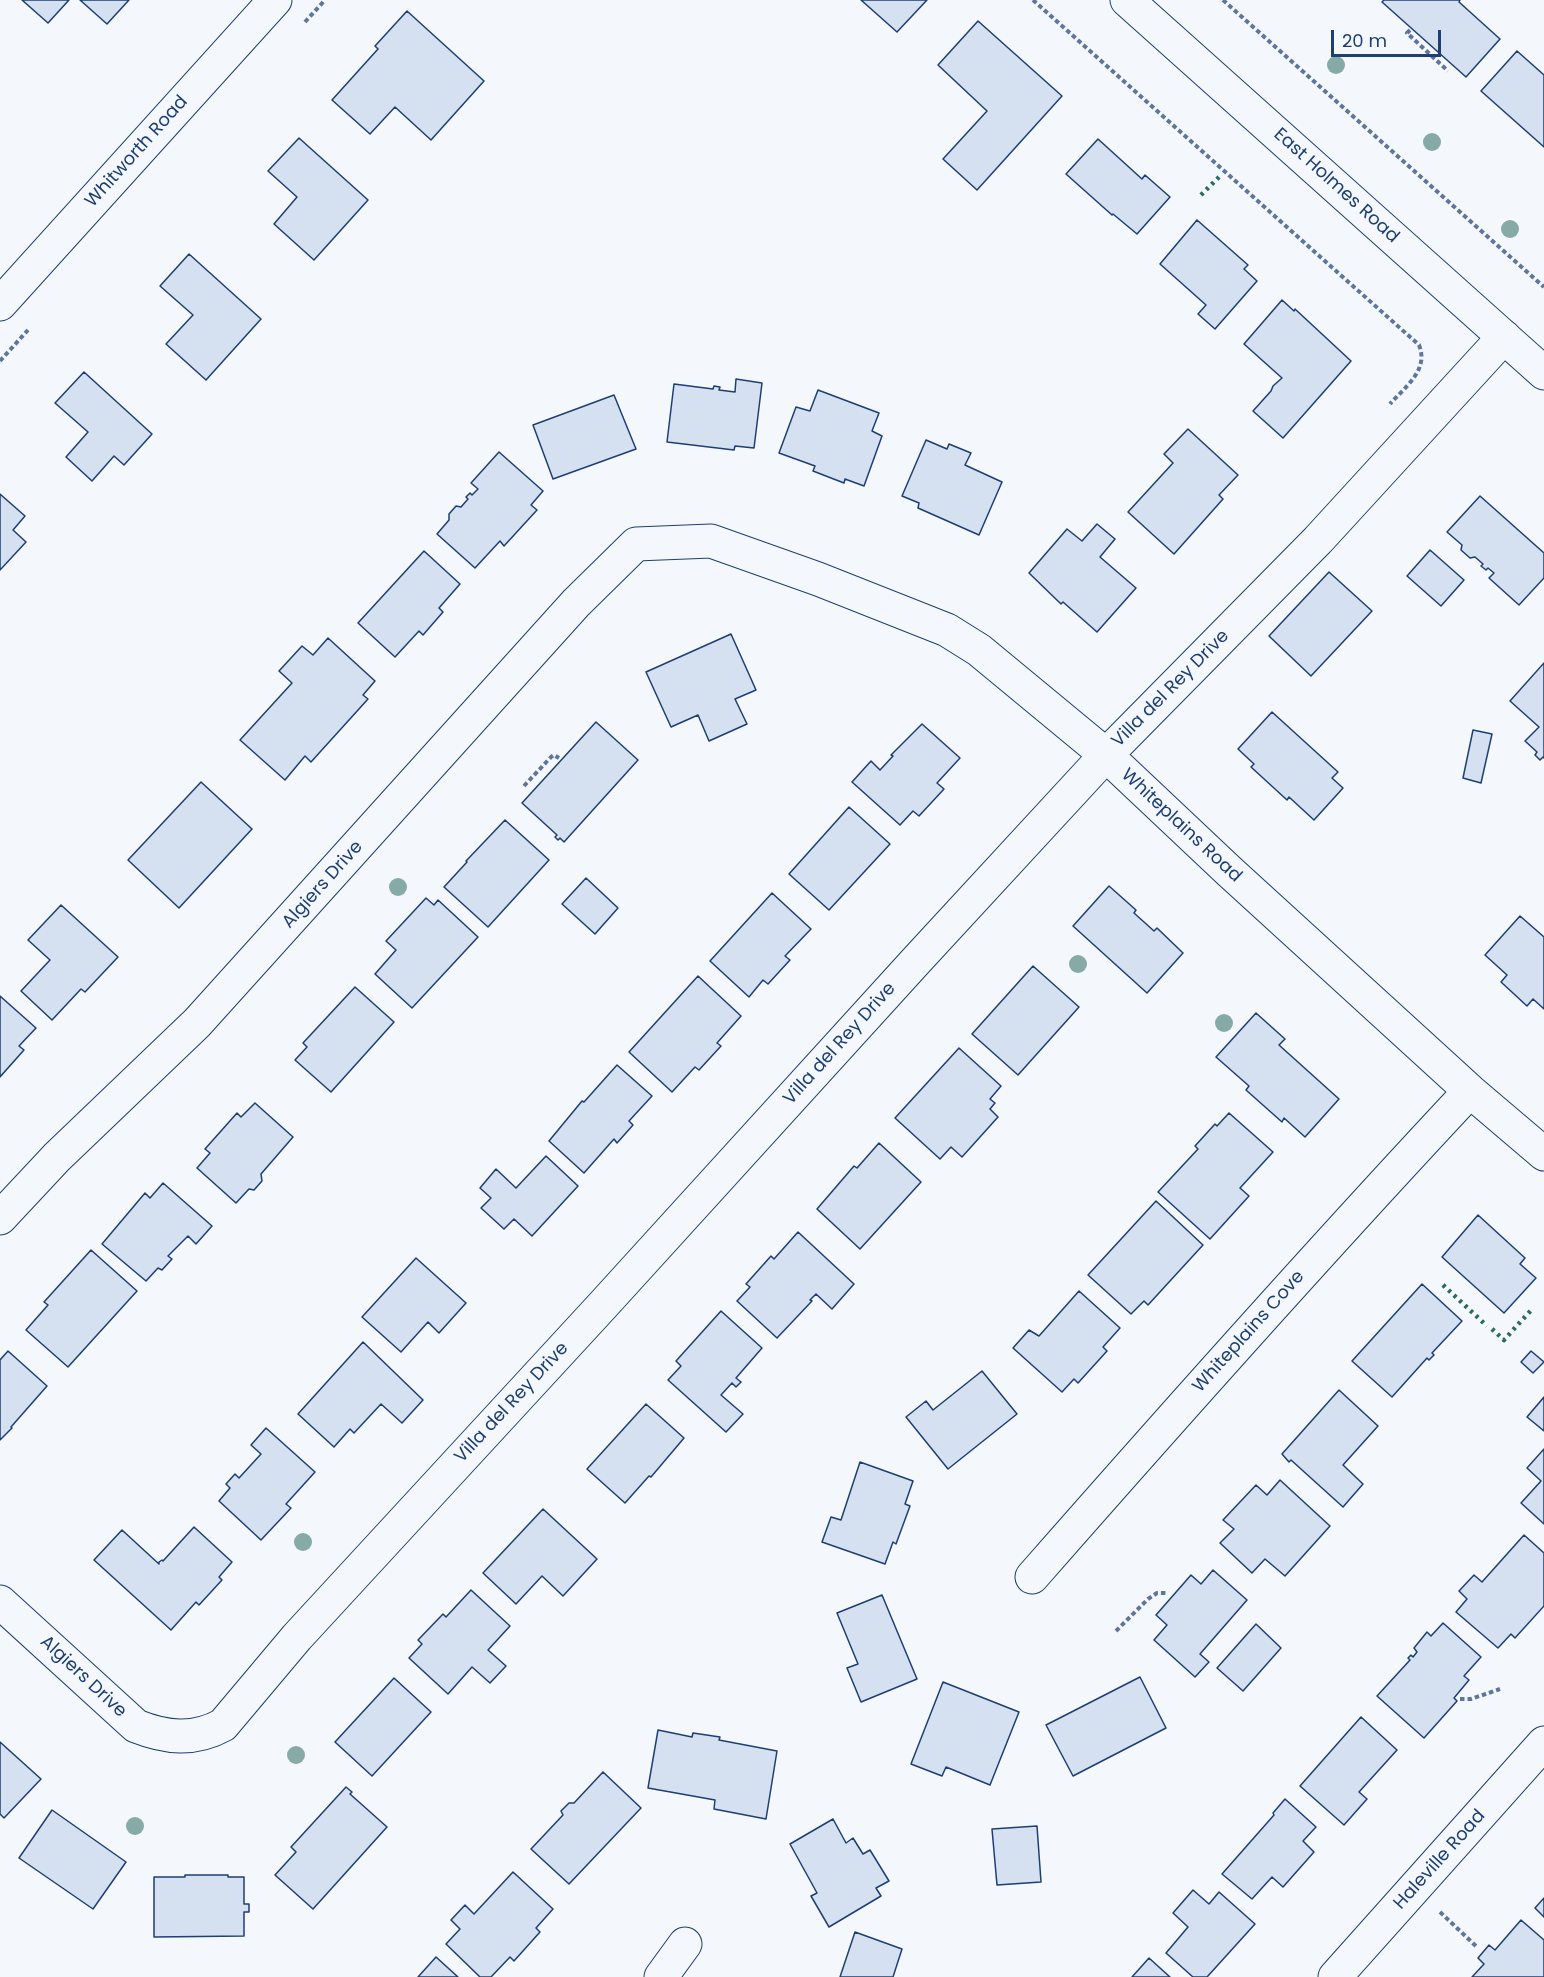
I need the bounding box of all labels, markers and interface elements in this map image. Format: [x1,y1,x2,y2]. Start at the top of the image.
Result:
scale bar [1334,18,1444,56]
text: 20 m [1342,28,1387,53]
street label: Whitworth Road [81,92,193,212]
street label: East Holmes Road [1269,124,1403,248]
street label: Villa del Rey Drive [1108,626,1234,752]
street label: Whiteplains Road [1116,765,1246,887]
street label: Algiers Drive [278,837,368,933]
street label: Villa del Rey Drive [779,978,901,1110]
street label: Whiteplains Cove [1189,1267,1309,1397]
street label: Villa del Rey Drive [451,1338,573,1468]
street label: Algiers Drive [35,1631,131,1723]
street label: Haleville Road [1390,1806,1490,1914]

